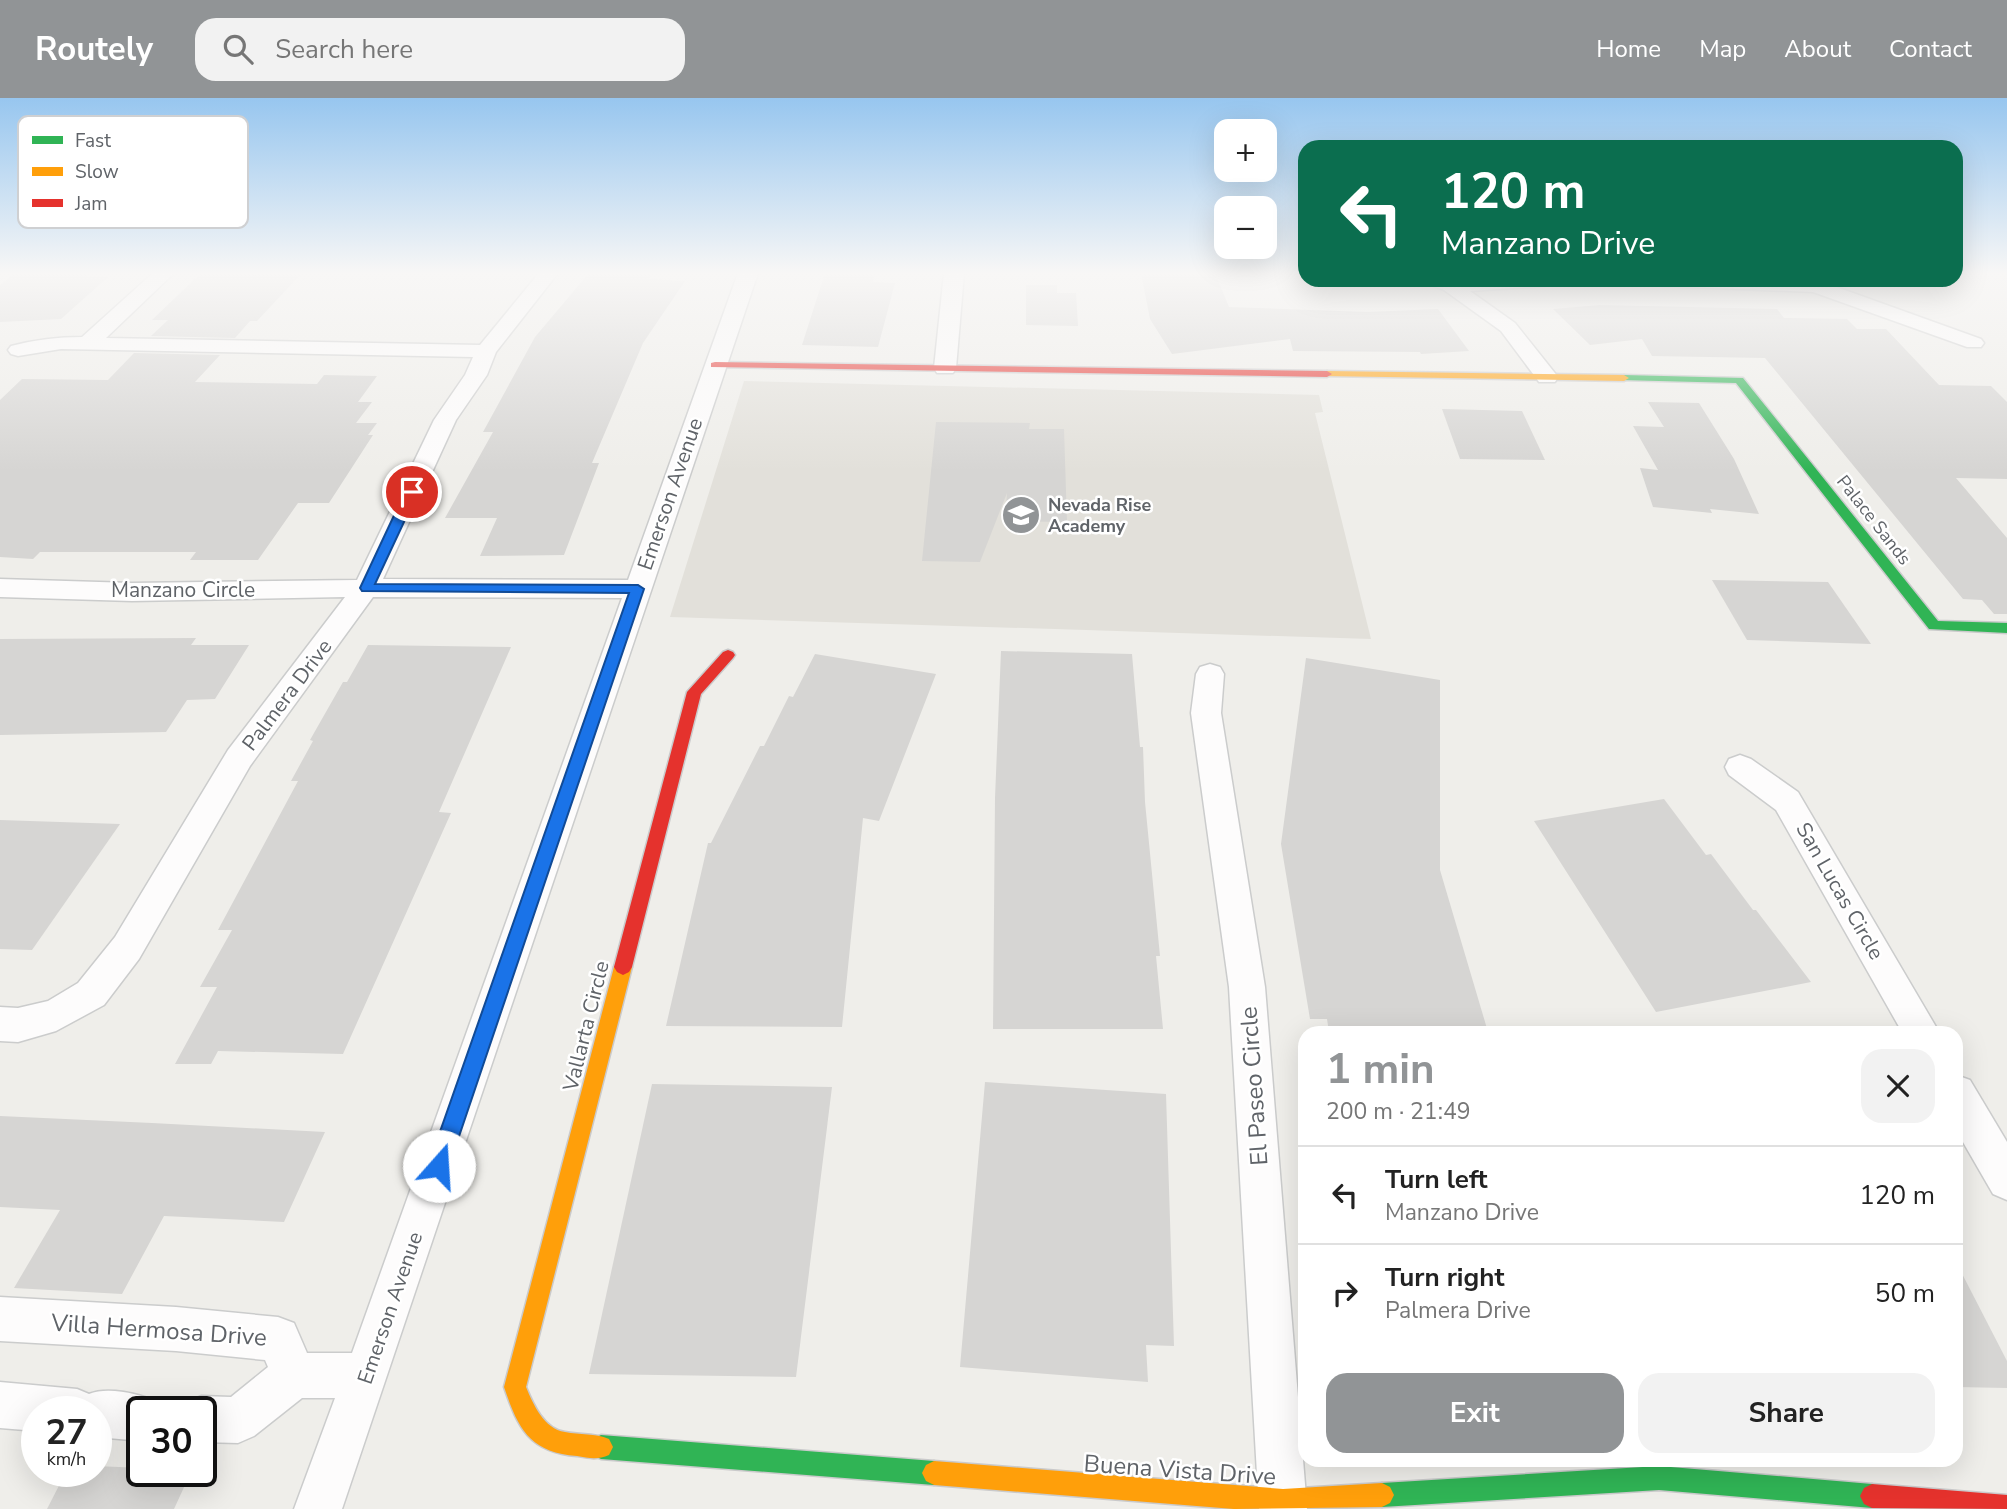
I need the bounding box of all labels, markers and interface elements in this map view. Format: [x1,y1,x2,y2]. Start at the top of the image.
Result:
search box [195,18,685,81]
text: Routely [35,27,153,72]
icon: search [219,30,257,68]
text: Search here [275,32,413,67]
text: Home [1596,33,1661,65]
text: Map [1699,33,1746,65]
text: About [1784,33,1851,65]
text: Contact [1889,33,1972,65]
legend [18,116,248,228]
map controls [1214,119,1277,259]
button: + [1214,119,1277,182]
text: Fast [75,128,111,154]
text: 120 m [1441,158,1585,225]
text: Slow [75,159,119,185]
icon: left [1326,168,1417,259]
text: Jam [74,191,108,217]
button: − [1214,196,1277,259]
text: Manzano Drive [1441,222,1655,265]
street label: Emerson Avenue [631,414,709,574]
pin [382,462,442,522]
street label: Palace Sands [1831,470,1917,570]
icon: arrive [393,473,431,511]
place label: Nevada Rise Academy [1048,493,1151,538]
school or university icon: Nevada Rise Academy [1000,494,1042,536]
street label: Manzano Circle [111,576,255,604]
street label: Palmera Drive [236,633,338,757]
street label: San Lucas Circle [1789,817,1891,965]
street label: Vallarta Circle [556,958,616,1095]
street label: El Paseo Circle [1232,1005,1276,1167]
text: 1 min [1326,1041,1435,1098]
button: close [1861,1049,1935,1123]
text: 200 m · 21:49 [1326,1096,1471,1127]
position arrow [402,1129,476,1203]
text: Turn left [1385,1162,1488,1197]
icon: left [1326,1176,1364,1214]
text: 120 m [1859,1178,1935,1213]
text: Manzano Drive [1385,1197,1539,1228]
street label: Emerson Avenue [351,1228,429,1388]
text: Turn right [1385,1260,1504,1295]
icon: right [1326,1274,1364,1312]
text: 50 m [1875,1276,1935,1311]
text: Palmera Drive [1385,1295,1531,1326]
street label: Villa Hermosa Drive [49,1306,268,1353]
button: Exit [1326,1373,1624,1453]
button: Share [1638,1373,1935,1453]
speed limit sign: 30 [126,1396,217,1487]
text: 27 [45,1409,88,1456]
text: km/h [47,1447,86,1471]
street label: Buena Vista Drive [1083,1447,1277,1493]

